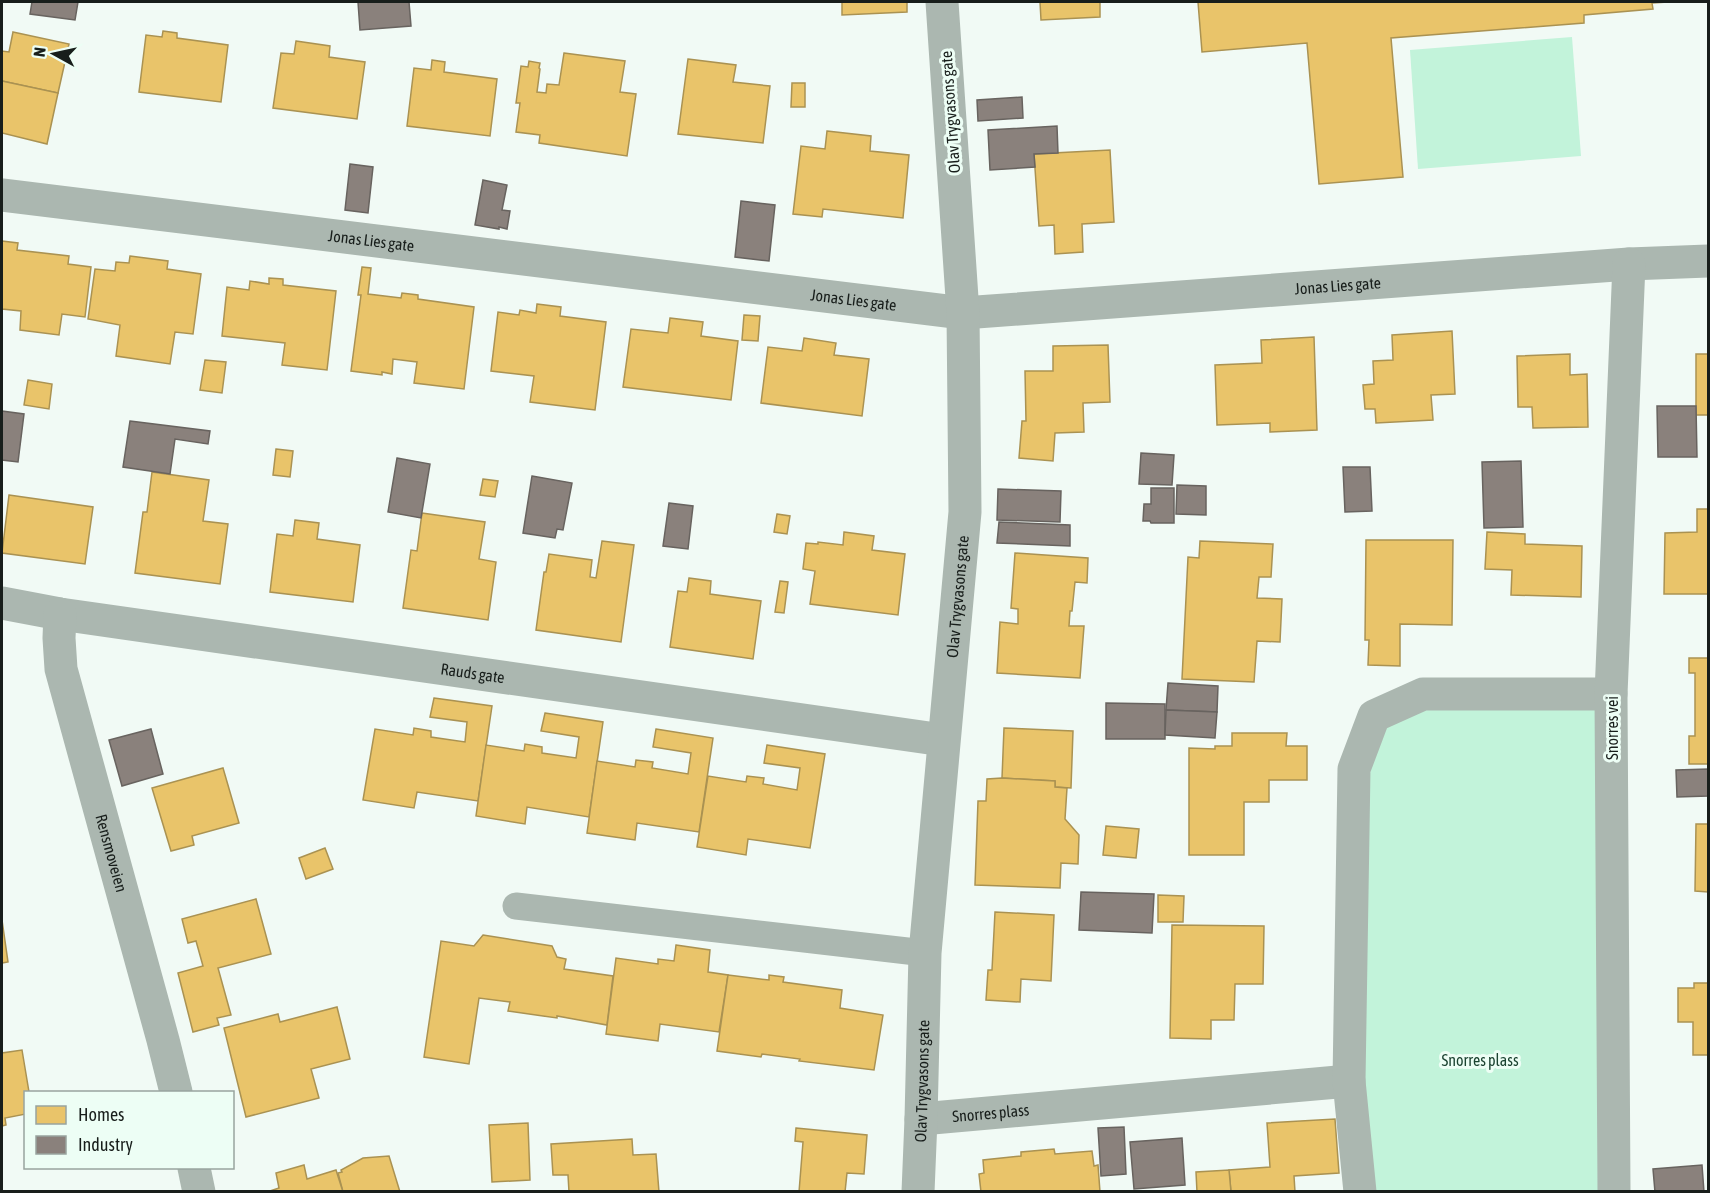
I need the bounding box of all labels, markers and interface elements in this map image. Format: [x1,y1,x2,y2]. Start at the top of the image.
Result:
north arrow [24,24,84,84]
text: N [30,46,49,58]
street label: Olav Trygvasons gate [937,50,964,174]
street label: Jonas Lies gate [327,226,415,255]
street label: Jonas Lies gate [1294,273,1382,298]
street label: Jonas Lies gate [810,285,898,314]
street label: Olav Trygvasons gate [943,535,972,658]
street label: Rauds gate [440,659,506,686]
street label: Snorres vei [1603,696,1621,760]
street label: Rensmoveien [92,812,131,894]
street label: Olav Trygvasons gate [911,1020,933,1143]
park label: Snorres plass [1441,1051,1519,1070]
legend [24,1091,234,1169]
street label: Snorres plass [951,1100,1030,1125]
text: Homes [78,1104,124,1125]
text: Industry [78,1134,133,1155]

